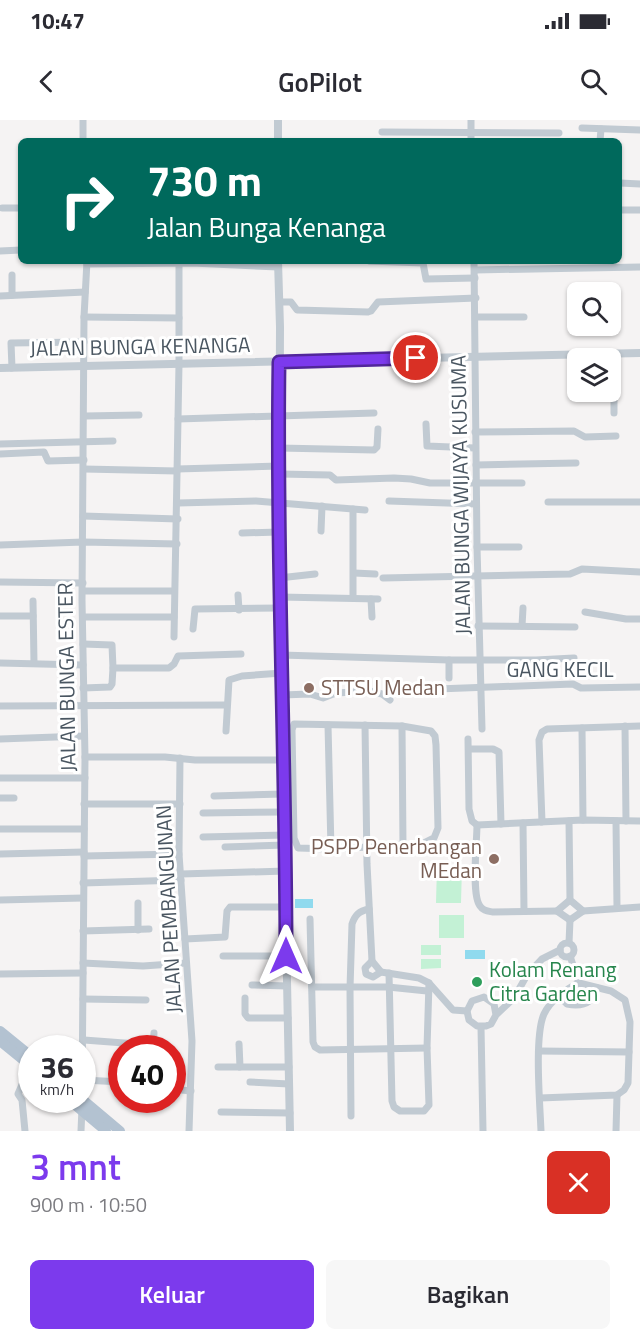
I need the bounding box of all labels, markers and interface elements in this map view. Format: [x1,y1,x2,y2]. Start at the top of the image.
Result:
text: 10:47 [30,4,85,38]
text: GoPilot [278,61,362,102]
icon: back [30,65,63,98]
icon: search [577,65,610,98]
text: 730 m [147,148,262,212]
icon: right [48,162,126,240]
text: Jalan Bunga Kenanga [147,206,386,247]
map controls [567,282,621,402]
button: search [567,282,621,336]
street label: JALAN BUNGA KENANGA [29,328,251,364]
pin [390,332,441,383]
icon: arrive [399,341,432,374]
button: layers [567,348,621,402]
street label: JALAN BUNGA WIJAYA KUSUMA [442,354,478,635]
street label: JALAN BUNGA ESTER [48,582,84,772]
street label: GANG KECIL [506,653,614,685]
place label: STTSU Medan [321,671,445,703]
marker: STTSU Medan [302,681,316,695]
street label: JALAN PEMBANGUNAN [147,804,189,1014]
place label: PSPP Penerbangan MEdan [311,830,482,886]
marker: PSPP Penerbangan MEdan [487,852,501,866]
position arrow [254,924,318,988]
place label: Kolam Renang Citra Garden [489,953,617,1009]
marker: Kolam Renang Citra Garden [470,975,484,989]
speed limit sign: 40 [108,1035,186,1113]
text: 36 [40,1044,74,1090]
text: km/h [40,1078,74,1101]
text: 3 mnt [30,1139,121,1194]
button: close [547,1151,610,1214]
text: 900 m · 10:50 [30,1189,147,1220]
button: Keluar [30,1260,314,1329]
button: Bagikan [326,1260,610,1329]

